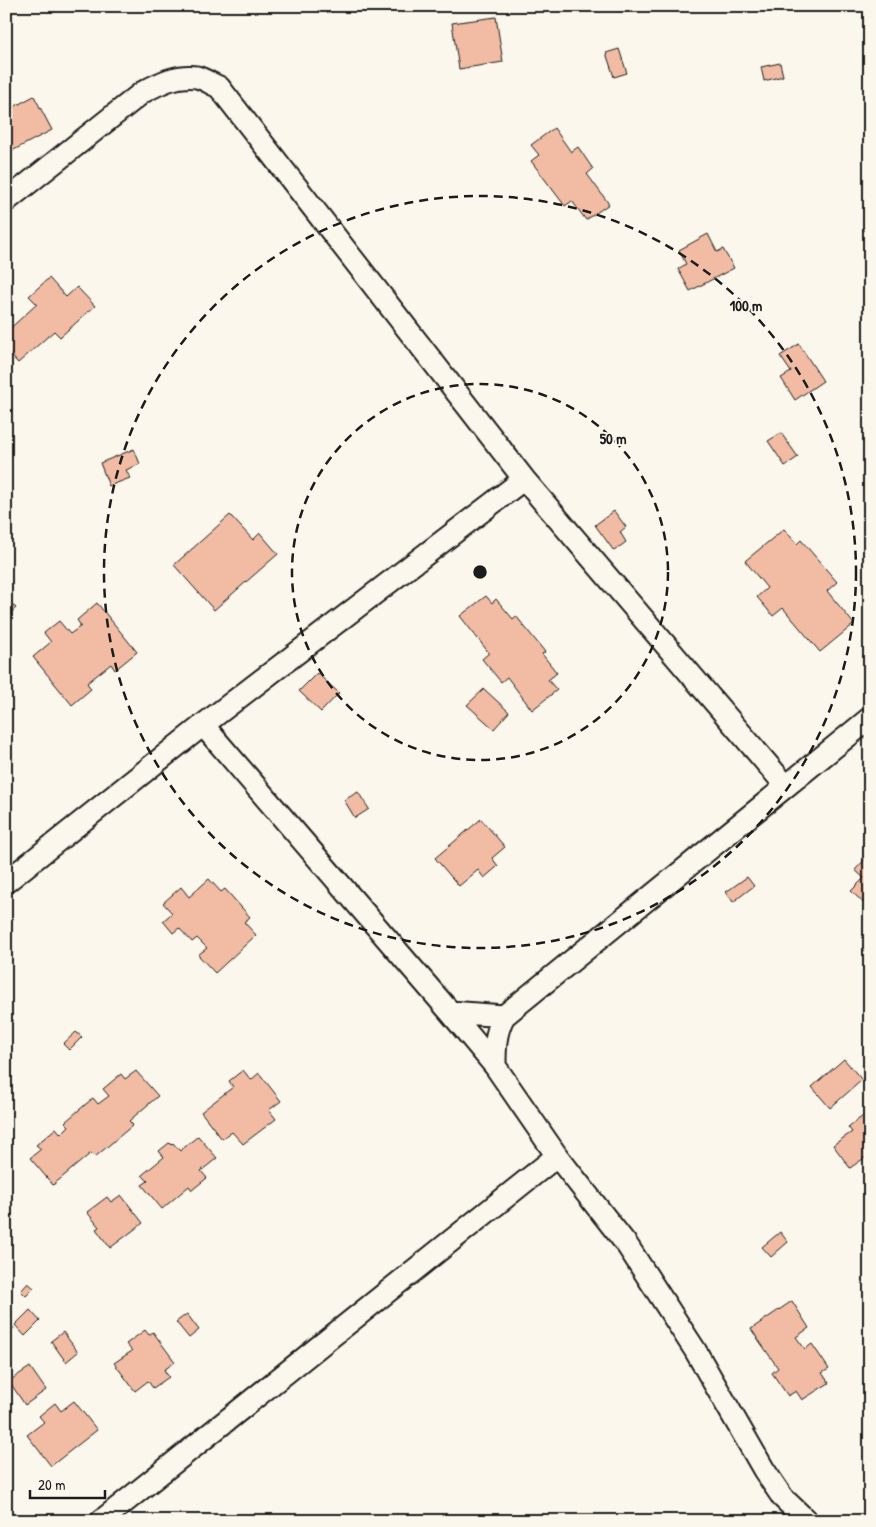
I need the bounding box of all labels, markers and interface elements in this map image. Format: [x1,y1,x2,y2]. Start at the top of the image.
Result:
text: 100 m [730,295,762,316]
text: 50 m [600,428,626,449]
centre of rings [471,563,489,581]
scale bar [30,1467,105,1499]
text: 20 m [38,1474,65,1495]

